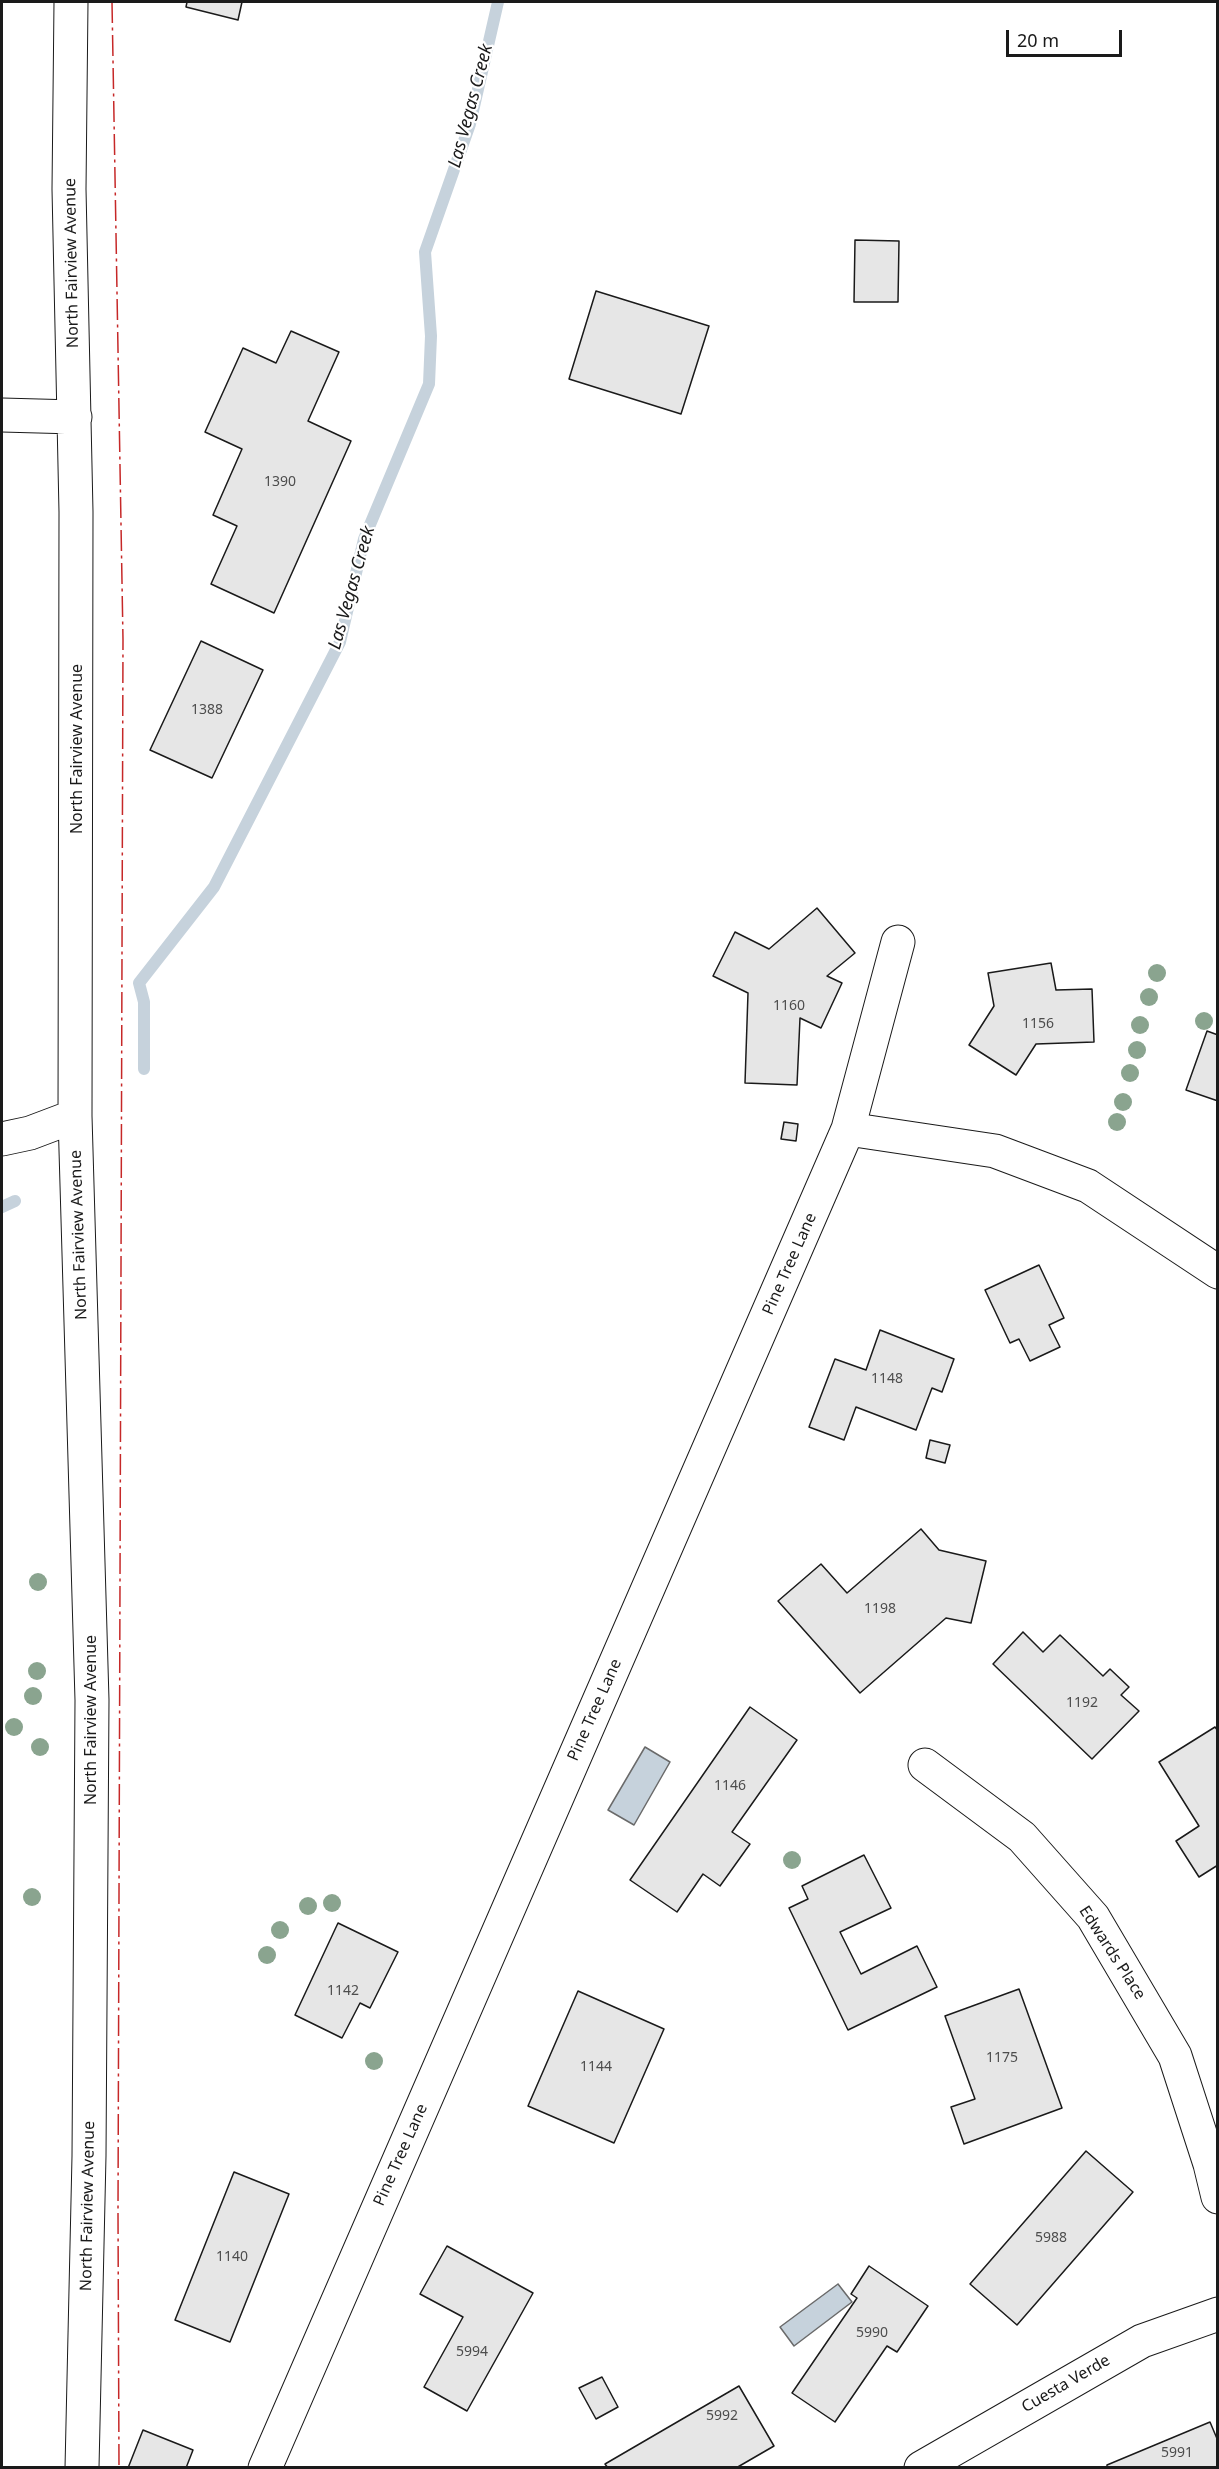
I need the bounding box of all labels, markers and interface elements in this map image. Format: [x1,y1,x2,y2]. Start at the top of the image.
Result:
scale bar [1009,18,1124,56]
text: 20 m [1017,28,1059,52]
water label: Las Vegas Creek [444,42,498,170]
street label: North Fairview Avenue [61,178,83,348]
house number: 1390 [264,474,296,490]
water label: Las Vegas Creek [324,524,380,652]
street label: North Fairview Avenue [67,664,87,834]
house number: 1388 [191,702,223,718]
house number: 1160 [773,998,805,1014]
house number: 1156 [1022,1016,1054,1032]
street label: North Fairview Avenue [66,1150,92,1320]
street label: Pine Tree Lane [759,1210,821,1318]
house number: 1148 [871,1371,903,1387]
house number: 1198 [864,1601,896,1617]
street label: North Fairview Avenue [81,1635,101,1805]
street label: Pine Tree Lane [564,1656,626,1764]
house number: 1192 [1066,1695,1098,1711]
house number: 1146 [714,1778,746,1794]
street label: Edwards Place [1075,1903,1149,2003]
house number: 1142 [327,1983,359,1999]
house number: 1175 [986,2050,1018,2066]
house number: 1144 [580,2059,612,2075]
street label: Pine Tree Lane [370,2101,432,2209]
street label: North Fairview Avenue [77,2121,99,2291]
house number: 5988 [1035,2230,1067,2246]
house number: 1140 [216,2249,248,2265]
house number: 5990 [856,2325,888,2341]
house number: 5994 [456,2344,488,2360]
street label: Cuesta Verde [1018,2351,1114,2417]
house number: 5992 [706,2408,738,2424]
house number: 5991 [1161,2445,1193,2461]

